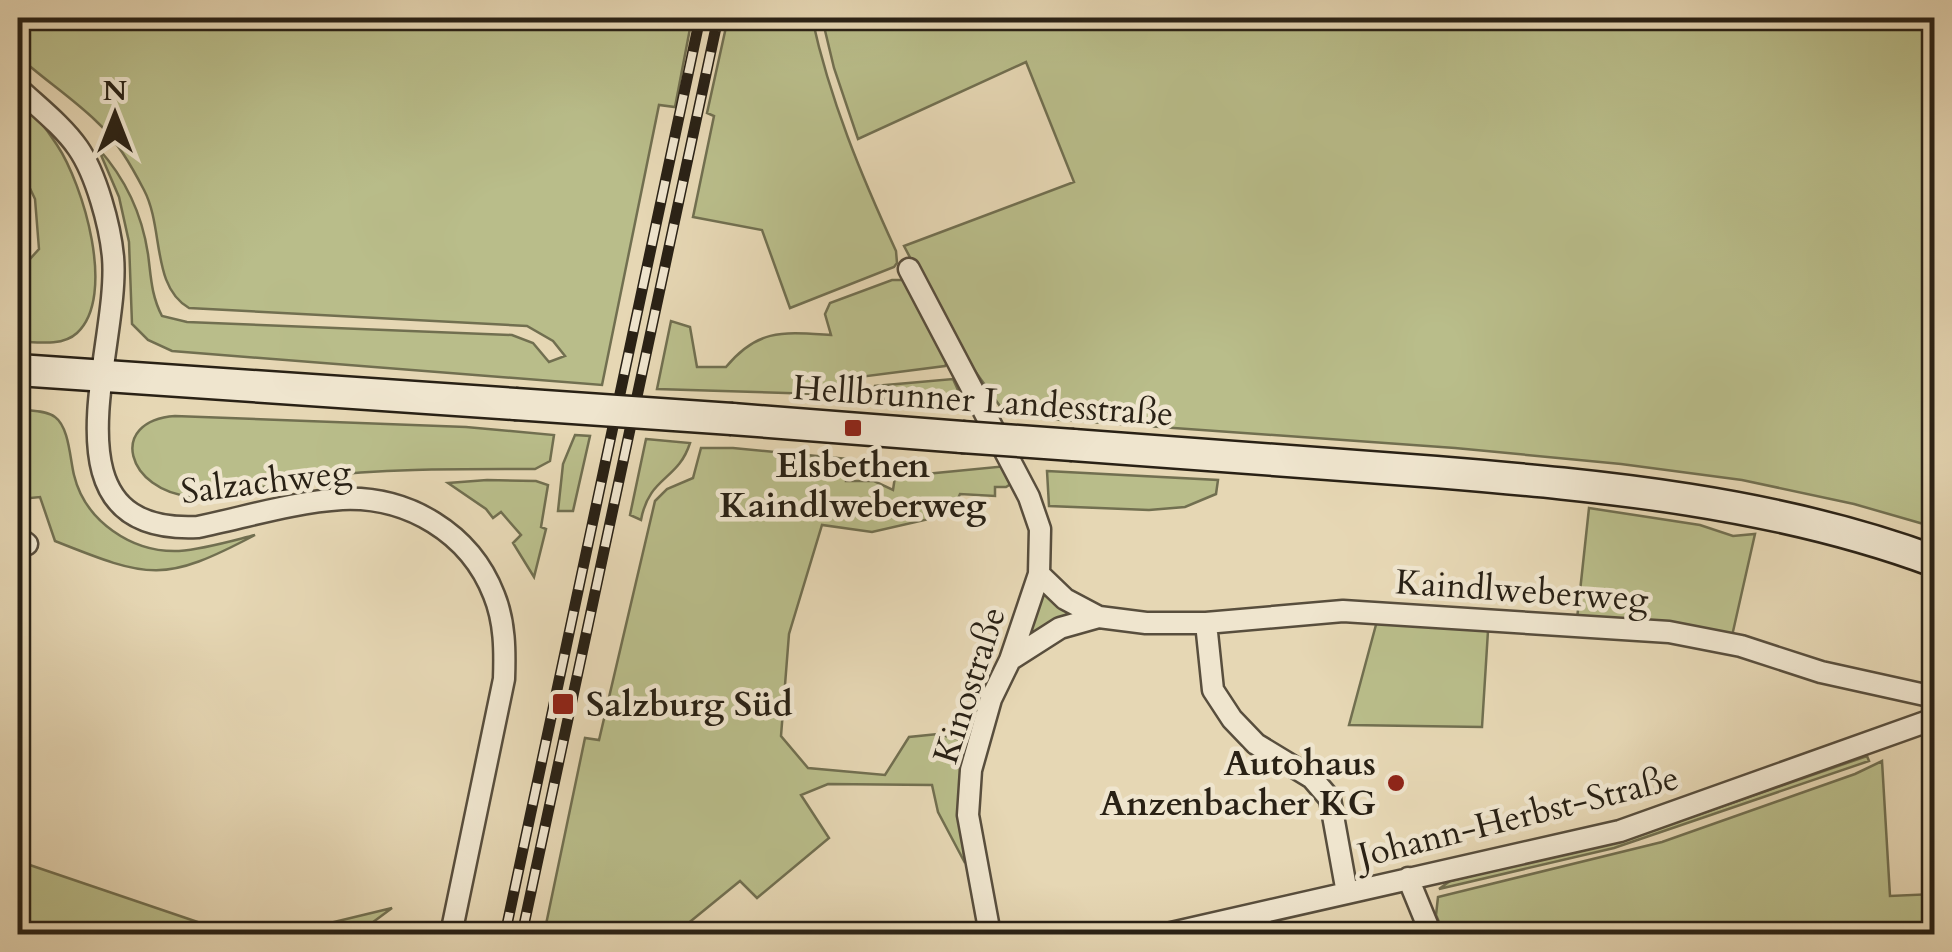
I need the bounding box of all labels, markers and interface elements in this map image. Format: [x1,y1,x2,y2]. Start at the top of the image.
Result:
north arrow [65,65,165,165]
text: N [103,72,127,110]
street label: Hellbrunner Landesstraße [791,364,1175,438]
marker: Elsbethen Kaindlweberweg [842,417,864,439]
place label: Elsbethen Kaindlweberweg [720,442,987,530]
street label: Salzachweg [178,448,354,516]
street label: Kaindlweberweg [1394,558,1650,624]
street label: Kinostraße [922,601,1018,770]
place label: Salzburg Süd [586,681,793,729]
marker: Salzburg Süd [550,691,576,717]
place label: Autohaus Anzenbacher KG [1100,740,1376,828]
street label: Johann-Herbst-Straße [1348,754,1684,881]
marker: Autohaus Anzenbacher KG [1385,772,1407,794]

